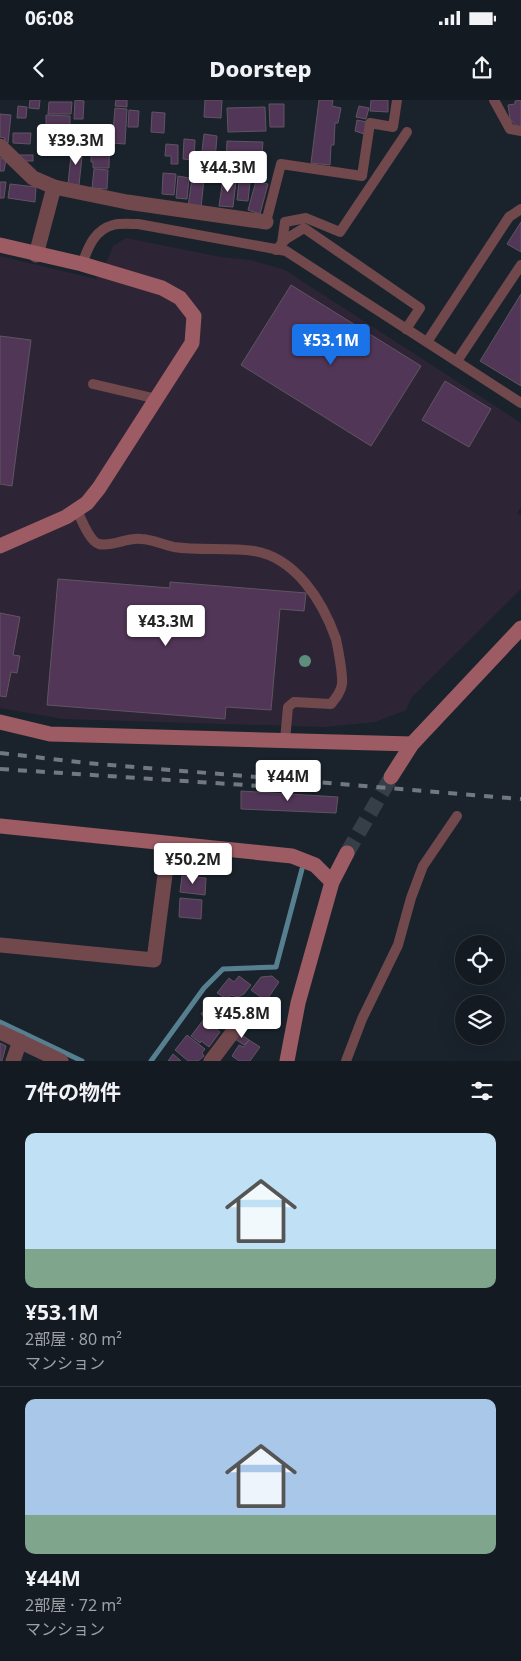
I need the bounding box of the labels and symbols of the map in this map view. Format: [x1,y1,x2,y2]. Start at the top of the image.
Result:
pin: ¥39.3M [35,123,117,166]
pin: ¥44.3M [187,151,269,193]
pin: ¥53.1M [290,324,372,366]
pin: ¥43.3M [125,604,207,647]
pin: ¥44M [258,760,318,802]
pin: ¥50.2M [152,842,234,885]
pin: ¥45.8M [201,996,283,1039]

